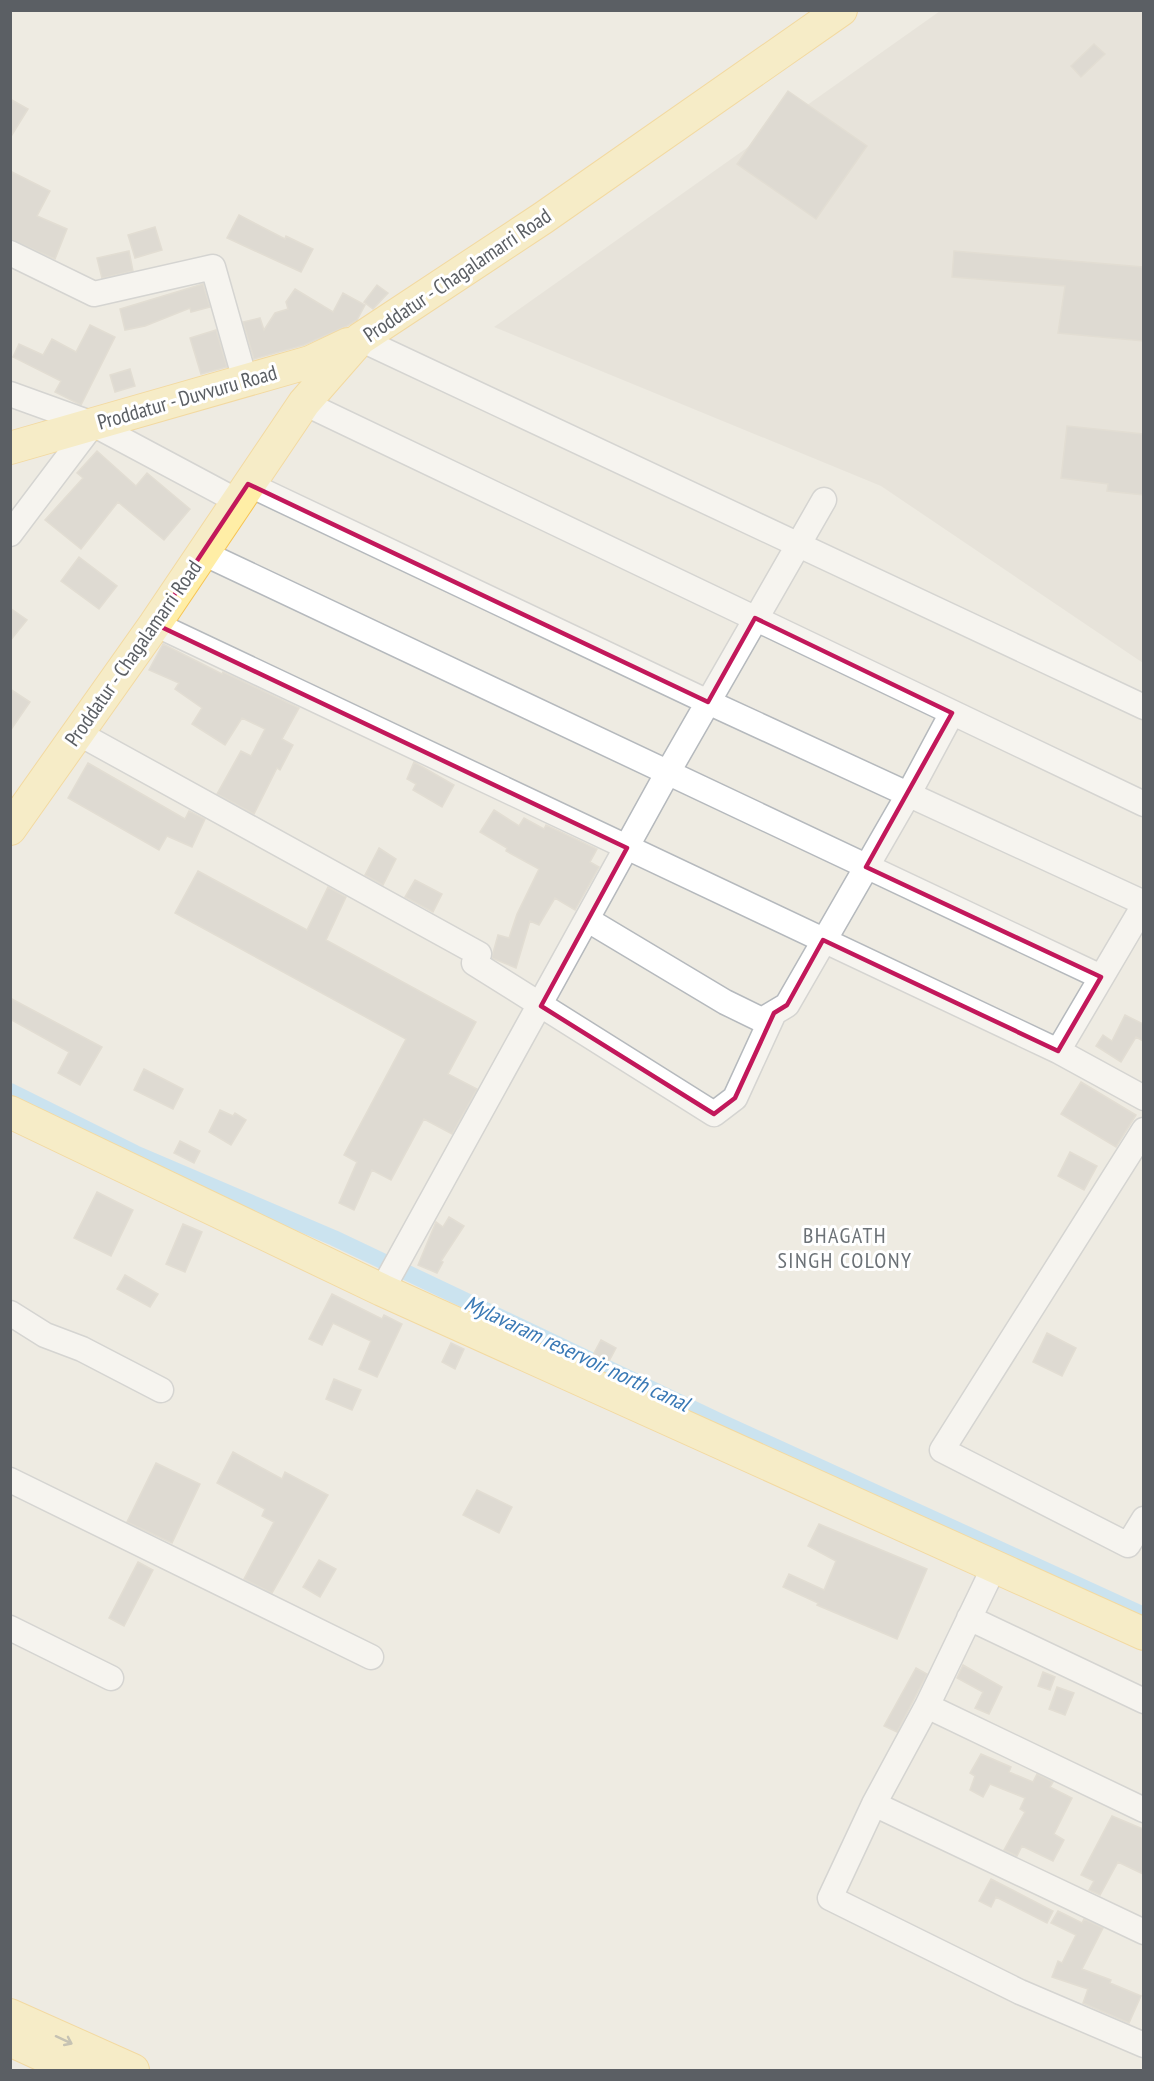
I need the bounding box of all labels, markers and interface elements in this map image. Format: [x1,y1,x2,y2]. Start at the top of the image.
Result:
street label: Proddatur - Chagalamarri Road [358,202,556,348]
street label: Proddatur - Duvvuru Road [94,358,280,436]
street label: Proddatur - Chagalamarri Road [59,555,207,751]
district label: BHAGATH SINGH COLONY [777,1221,913,1274]
water label: Mylavaram reservoir north canal [460,1289,696,1418]
one-way arrow [54,2034,72,2046]

